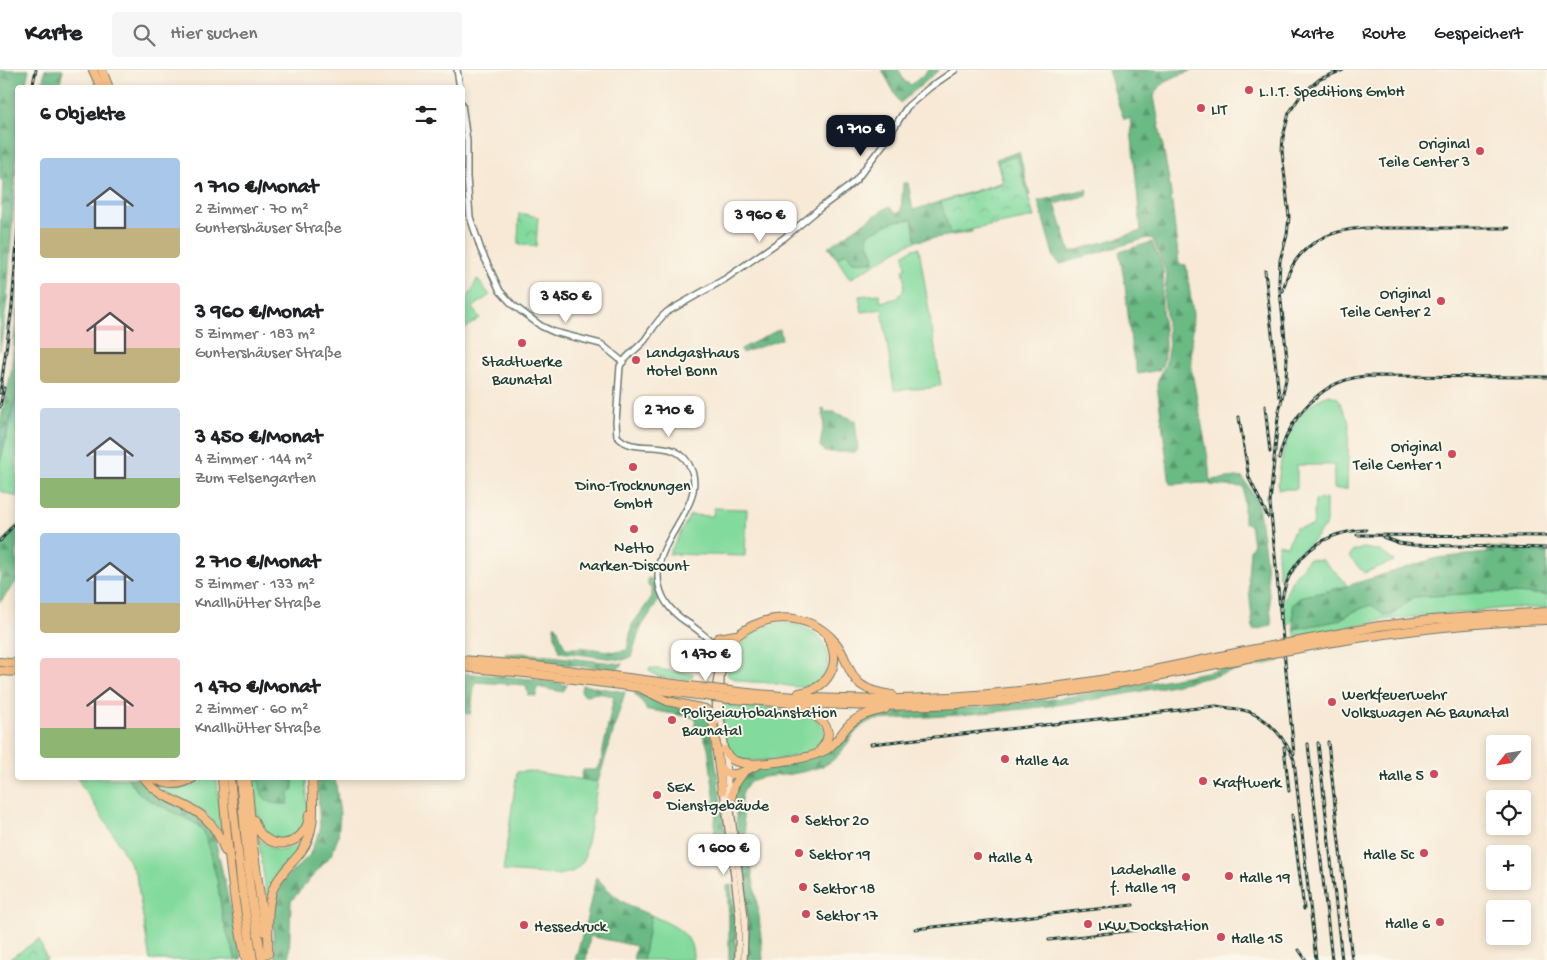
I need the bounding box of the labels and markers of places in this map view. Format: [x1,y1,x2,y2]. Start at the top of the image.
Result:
marker: L.I.T. Speditions GmbH [1243,84,1255,96]
place label: L.I.T. Speditions GmbH [1259,84,1406,103]
marker: LIT [1195,102,1207,114]
place label: LIT [1211,102,1228,121]
pin: 1 710 € [815,114,907,157]
place label: Original Teile Center 3 [1378,136,1470,173]
marker: Original Teile Center 3 [1474,145,1486,157]
pin: 3 960 € [714,200,806,243]
pin: 3 450 € [520,282,612,324]
place label: Original Teile Center 2 [1340,286,1431,323]
marker: Original Teile Center 2 [1435,295,1447,307]
marker: Stadtwerke Baunatal [516,337,528,349]
place label: Landgasthaus Hotel Bonn [646,345,740,382]
place label: Stadtwerke Baunatal [482,354,563,391]
marker: Landgasthaus Hotel Bonn [630,354,642,366]
pin: 2 710 € [623,396,715,438]
place label: Original Teile Center 1 [1352,439,1442,476]
marker: Original Teile Center 1 [1446,448,1458,460]
marker: Dino-Trocknungen GmbH [627,461,639,473]
place label: Dino-Trocknungen GmbH [574,478,691,515]
marker: Netto Marken-Discount [628,523,640,535]
place label: Netto Marken-Discount [580,540,690,577]
pin: 1 470 € [660,640,752,682]
place label: Werkfeuerwehr Volkswagen AG Baunatal [1341,687,1509,724]
marker: Werkfeuerwehr Volkswagen AG Baunatal [1326,696,1338,708]
place label: Polizeiautobahnstation Baunatal [681,705,837,742]
marker: Polizeiautobahnstation Baunatal [666,714,678,726]
marker: Halle 4a [999,753,1011,765]
place label: Halle 4a [1015,753,1070,772]
place label: Halle 5 [1378,768,1424,787]
marker: Halle 5 [1428,768,1440,780]
marker: Kraftwerk [1197,775,1209,787]
place label: Kraftwerk [1213,775,1283,794]
place label: SEK Dienstgebäude [666,780,770,817]
marker: SEK Dienstgebäude [651,789,663,801]
marker: Sektor 20 [789,813,801,825]
place label: Sektor 20 [805,813,869,832]
pin: 1 600 € [678,834,770,876]
marker: Sektor 19 [793,847,805,859]
place label: Sektor 19 [809,847,871,866]
place label: Halle 5c [1363,847,1415,866]
marker: Halle 5c [1418,847,1430,859]
marker: Halle 4 [972,850,984,862]
place label: Halle 4 [988,850,1033,869]
place label: Ladehalle f. Halle 19 [1110,862,1177,899]
marker: Halle 19 [1223,870,1235,882]
place label: Halle 19 [1239,870,1291,889]
marker: Ladehalle f. Halle 19 [1180,871,1192,883]
marker: Sektor 18 [797,881,809,893]
place label: Sektor 18 [813,881,876,900]
marker: Sektor 17 [800,908,812,920]
place label: Sektor 17 [816,908,879,927]
place label: Halle 6 [1385,916,1431,935]
marker: Halle 6 [1434,916,1446,928]
marker: LKW Dockstation [1082,918,1094,930]
place label: LKW Dockstation [1098,918,1209,937]
marker: Hessedruck [518,919,530,931]
place label: Hessedruck [534,919,608,938]
marker: Halle 15 [1215,931,1227,943]
place label: Halle 15 [1231,931,1283,950]

